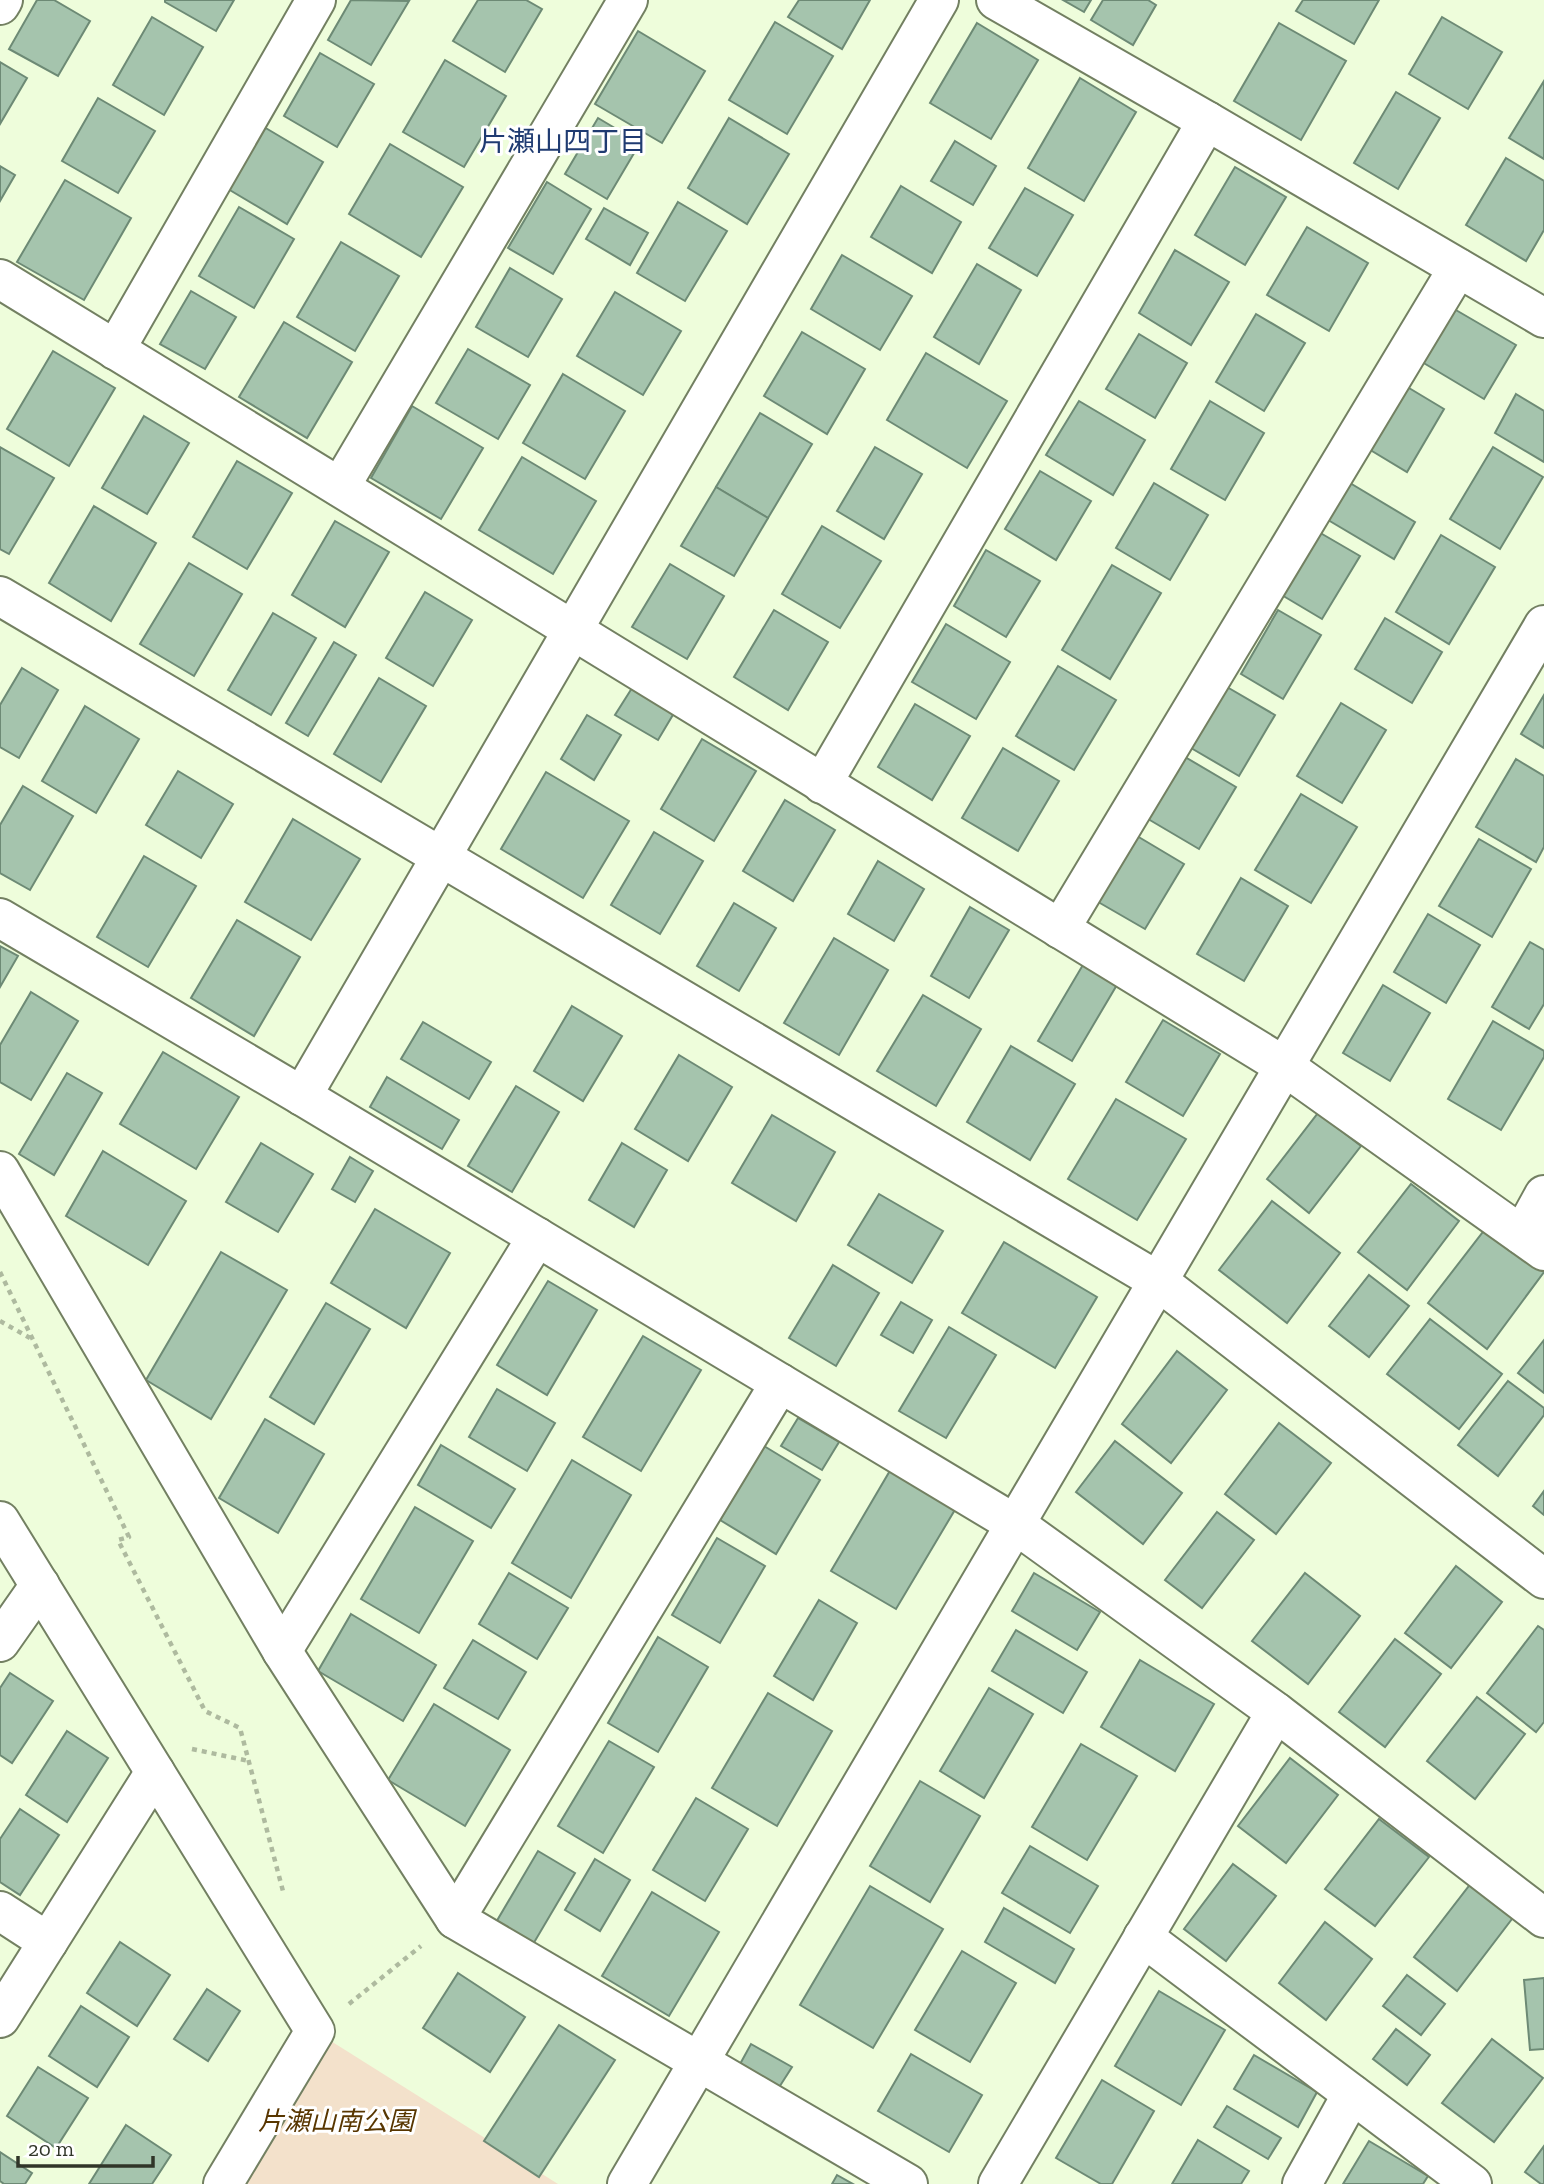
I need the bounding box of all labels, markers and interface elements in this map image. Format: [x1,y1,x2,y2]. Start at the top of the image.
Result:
district label: 片瀬山四丁目 [479,125,647,158]
park label: 片瀬山南公園 [258,2105,418,2137]
scale bar [18,2124,152,2168]
text: 20 m [28,2136,74,2161]

